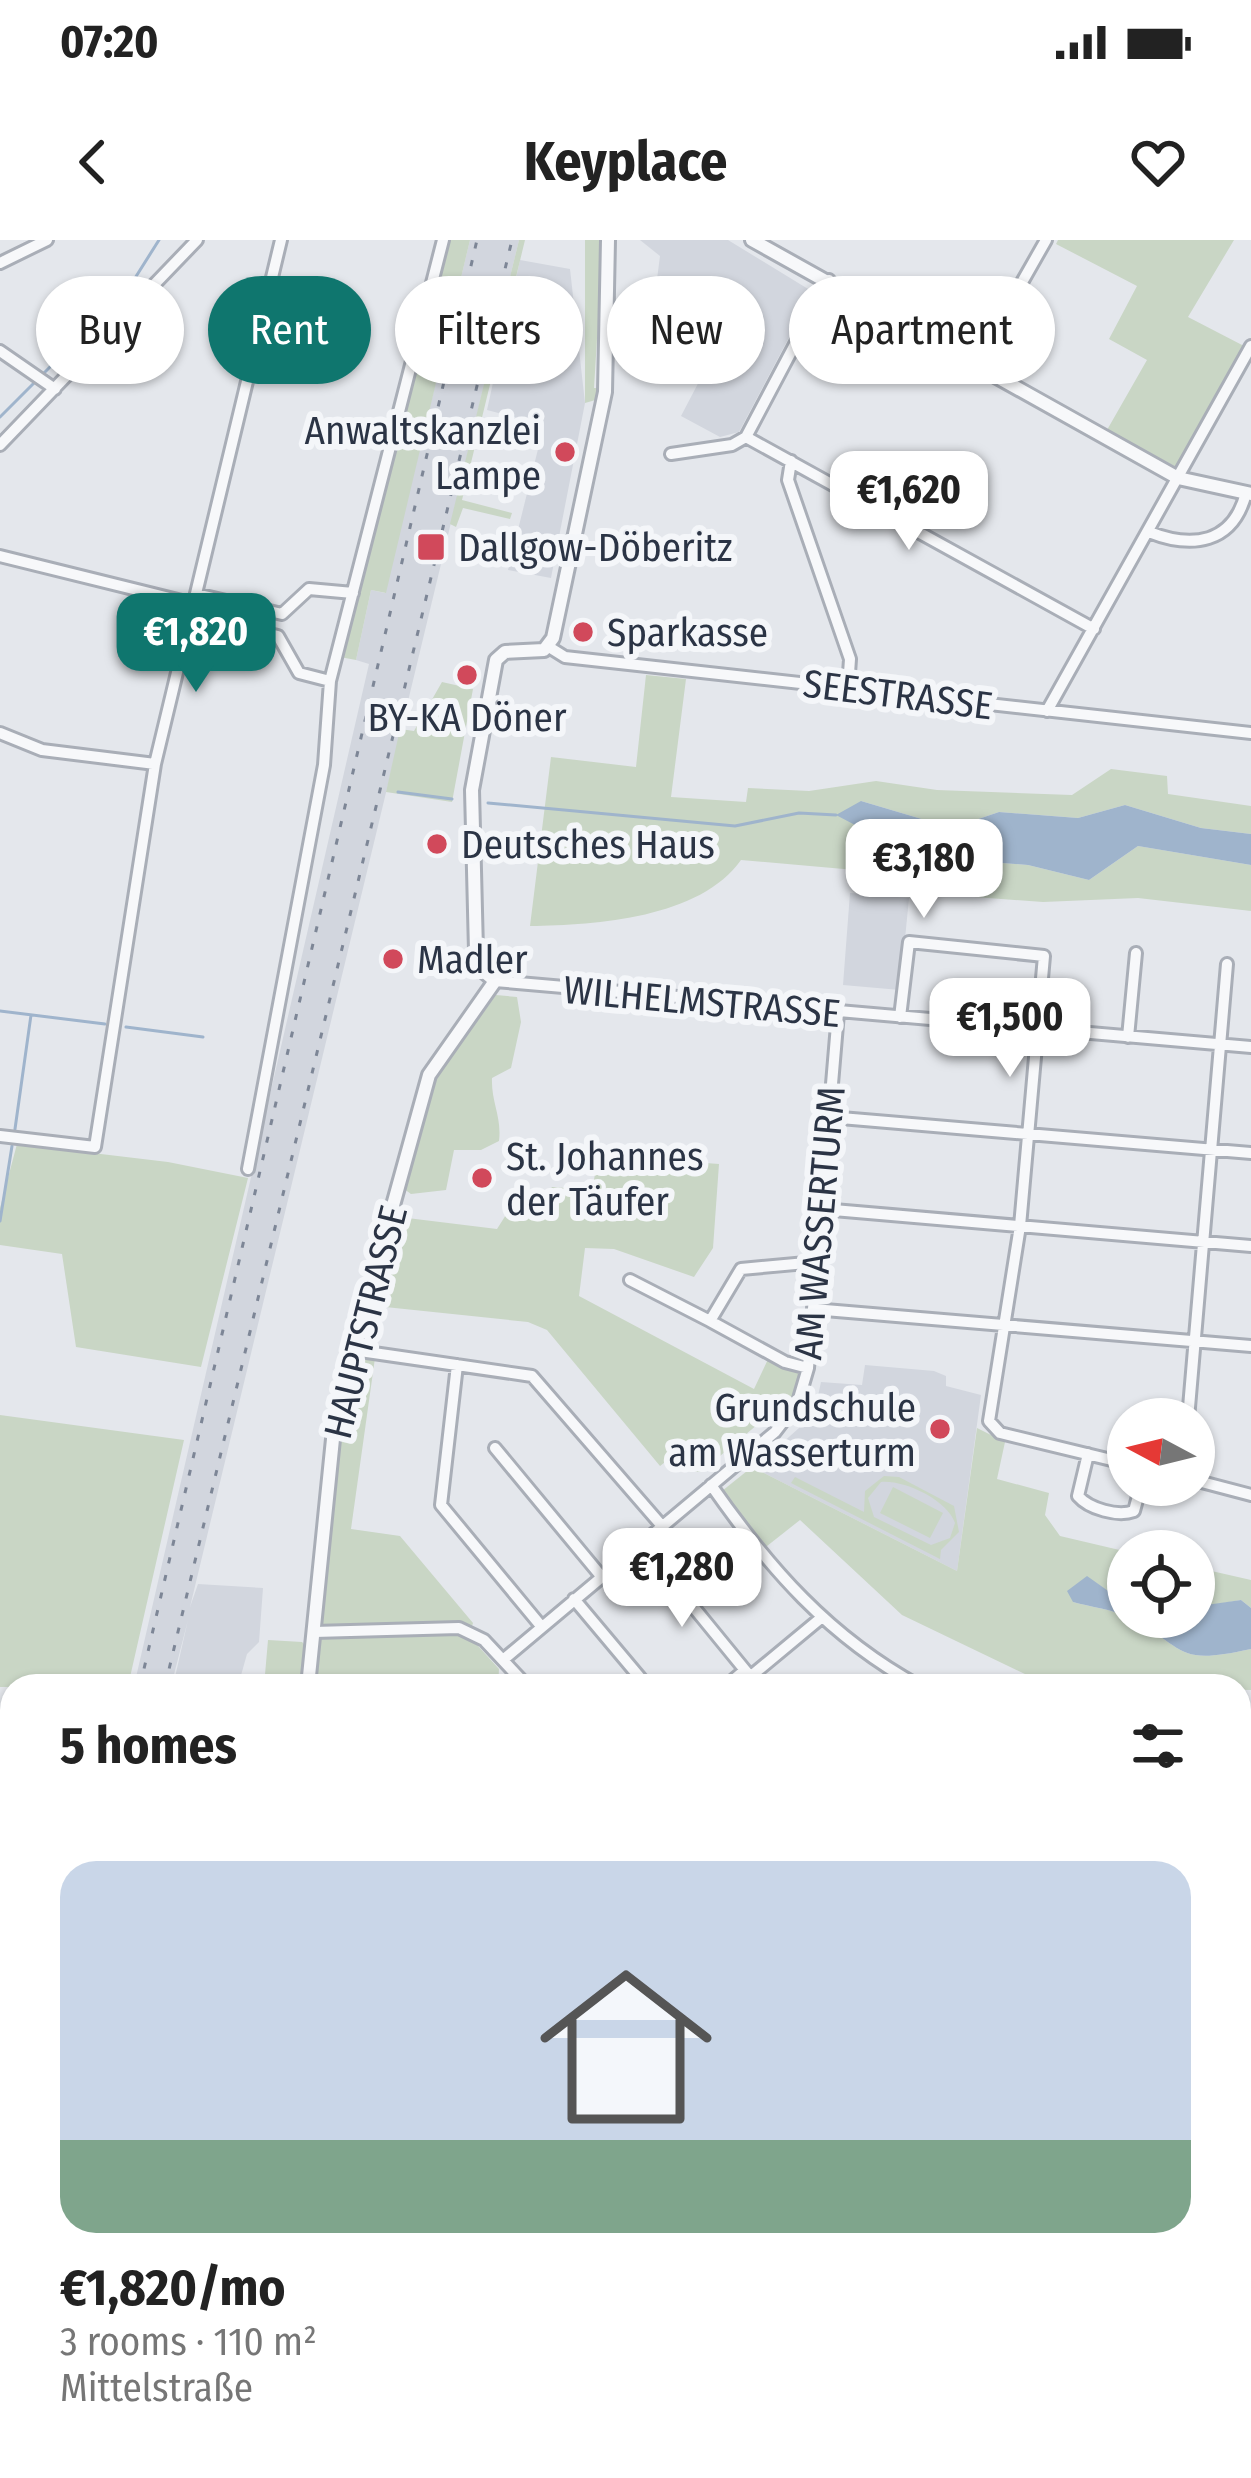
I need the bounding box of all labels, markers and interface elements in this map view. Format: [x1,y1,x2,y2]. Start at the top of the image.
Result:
text: 07:20 [60,15,159,69]
icon: back [60,129,126,195]
icon: heart [1125,129,1191,195]
text: Keyplace [524,130,727,194]
chip: Buy [36,276,184,384]
chip: Rent [208,276,371,384]
chip: Filters [395,276,583,384]
chip: New [607,276,765,384]
chip: Apartment [789,276,1055,384]
place label: Anwaltskanzlei Lampe [305,408,541,499]
marker: Anwaltskanzlei Lampe [552,439,578,465]
pin: €1,620 [811,451,1007,553]
text: €1,620 [857,467,961,513]
place label: Dallgow-Döberitz [458,525,733,571]
marker: Dallgow-Döberitz [415,531,447,563]
pin: €1,820 [98,593,294,695]
text: €1,820 [144,609,248,655]
place label: Sparkasse [607,610,768,656]
marker: Sparkasse [570,619,596,645]
street label: SEESTRASSE [801,661,995,729]
marker: BY-KA Döner [454,662,480,688]
place label: BY-KA Döner [367,695,567,741]
pin: €3,180 [826,819,1022,921]
place label: Deutsches Haus [461,822,715,868]
marker: Deutsches Haus [424,831,450,857]
text: €3,180 [873,835,975,881]
place label: Madler [417,937,528,983]
marker: Madler [380,946,406,972]
street label: WILHELMSTRASSE [562,967,842,1037]
pin: €1,500 [912,978,1108,1080]
text: €1,500 [956,994,1064,1040]
street label: AM WASSERTURM [785,1085,855,1362]
place label: St. Johannes der Täufer [506,1134,704,1225]
marker: St. Johannes der Täufer [469,1165,495,1191]
street label: HAUPTSTRASSE [315,1201,417,1443]
place label: Grundschule am Wasserturm [668,1385,916,1476]
north arrow [1107,1398,1215,1506]
map controls [1107,1398,1215,1638]
marker: Grundschule am Wasserturm [927,1416,953,1442]
pin: €1,280 [584,1528,780,1630]
button: locate [1107,1530,1215,1638]
text: €1,280 [630,1544,735,1590]
icon: filters [1125,1713,1191,1779]
text: 5 homes [60,1715,237,1777]
icon: home [518,1939,734,2155]
text: €1,820/mo [60,2257,286,2319]
text: 3 rooms · 110 m² [60,2319,317,2365]
text: Mittelstraße [60,2365,253,2411]

